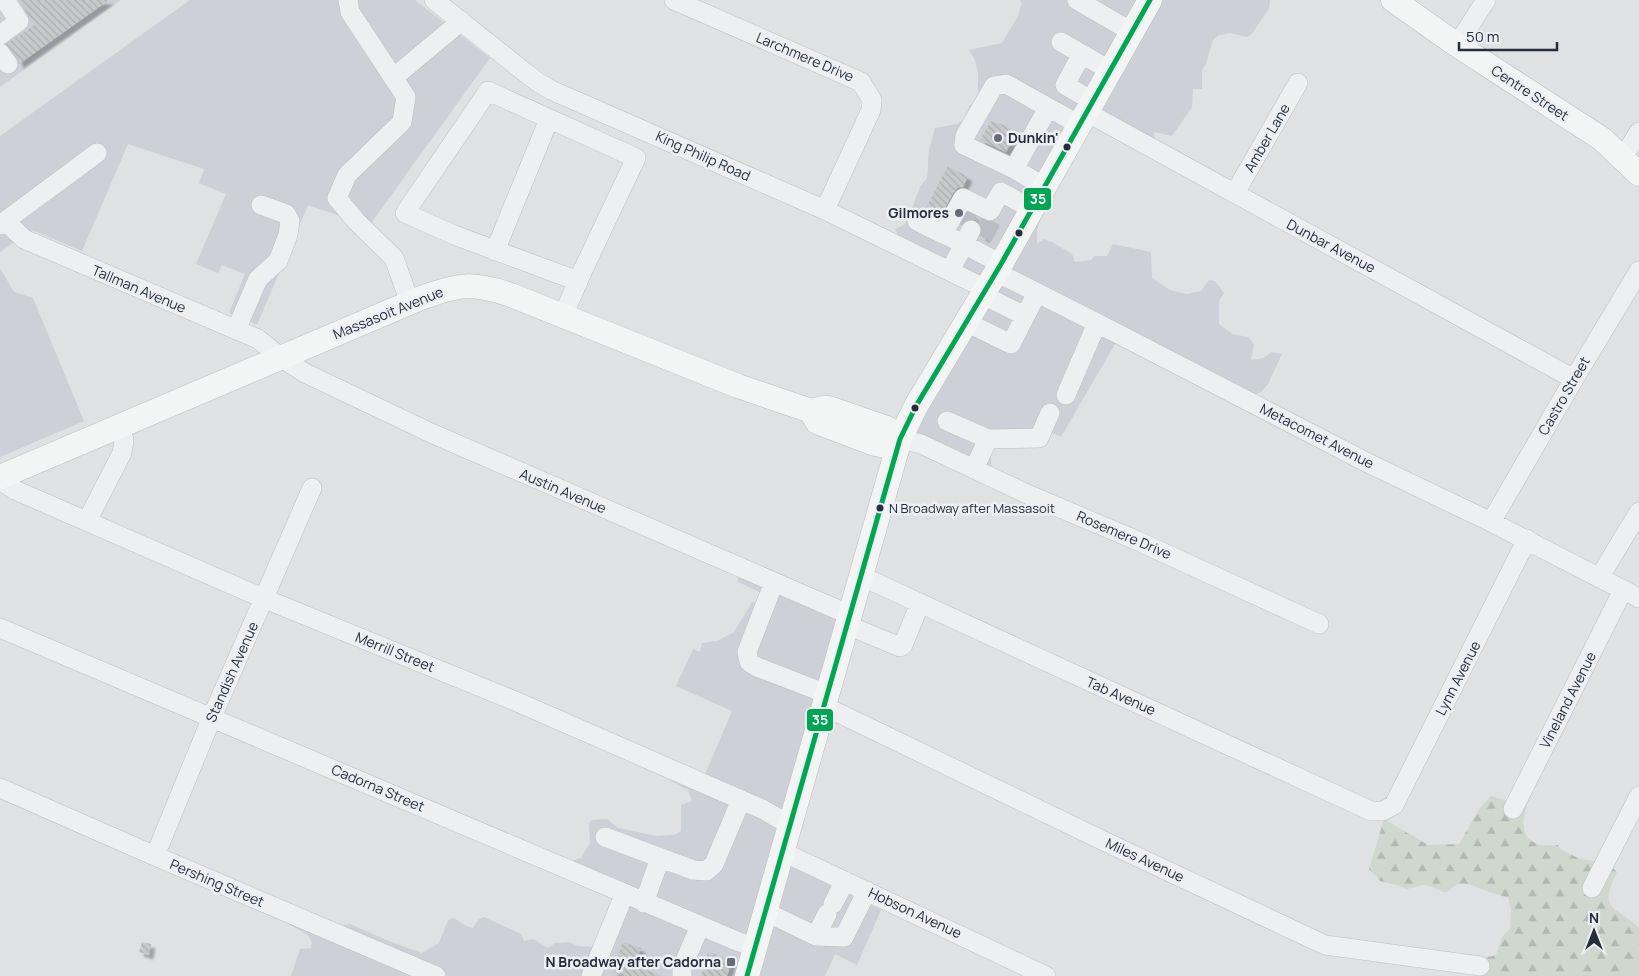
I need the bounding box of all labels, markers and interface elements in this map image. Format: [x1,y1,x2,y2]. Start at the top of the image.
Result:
scale bar [1459,20,1556,52]
text: 50 m [1466,26,1500,47]
street label: Larchmere Drive [753,27,857,86]
street label: Centre Street [1488,60,1573,125]
street label: Amber Lane [1239,100,1294,176]
street label: King Philip Road [653,126,754,185]
place label: Dunkin' [1008,128,1059,147]
marker: Dunkin' [992,132,1004,144]
unlabelled marker [1062,142,1072,152]
line badge: 35 [1023,187,1052,211]
text: 35 [1030,189,1046,208]
place label: Gilmores [888,203,949,222]
marker: Gilmores [953,207,965,219]
street label: Dunbar Avenue [1284,214,1379,277]
unlabelled marker [1014,228,1024,238]
street label: Tallman Avenue [89,260,189,317]
street label: Massasoit Avenue [330,282,446,343]
street label: Castro Street [1533,353,1594,439]
street label: Metacomet Avenue [1257,399,1377,473]
unlabelled marker [910,403,920,413]
street label: Austin Avenue [517,464,609,517]
place label: N Broadway after Massasoit [889,499,1055,517]
marker: N Broadway after Massasoit [875,503,885,513]
street label: Rosemere Drive [1074,506,1174,563]
street label: Standish Avenue [201,618,262,725]
street label: Merrill Street [353,627,438,676]
street label: Lynn Avenue [1431,637,1484,718]
street label: Vineland Avenue [1535,648,1600,751]
street label: Tab Avenue [1083,672,1159,719]
line badge: 35 [806,708,834,732]
text: 35 [812,710,828,729]
street label: Cadorna Street [329,759,428,816]
street label: Miles Avenue [1103,833,1188,886]
street label: Pershing Street [167,854,268,911]
street label: Hobson Avenue [866,883,965,942]
north arrow [1569,906,1619,956]
text: N [1589,908,1599,927]
place label: N Broadway after Cadorna [545,952,721,971]
marker: N Broadway after Cadorna [725,956,737,968]

